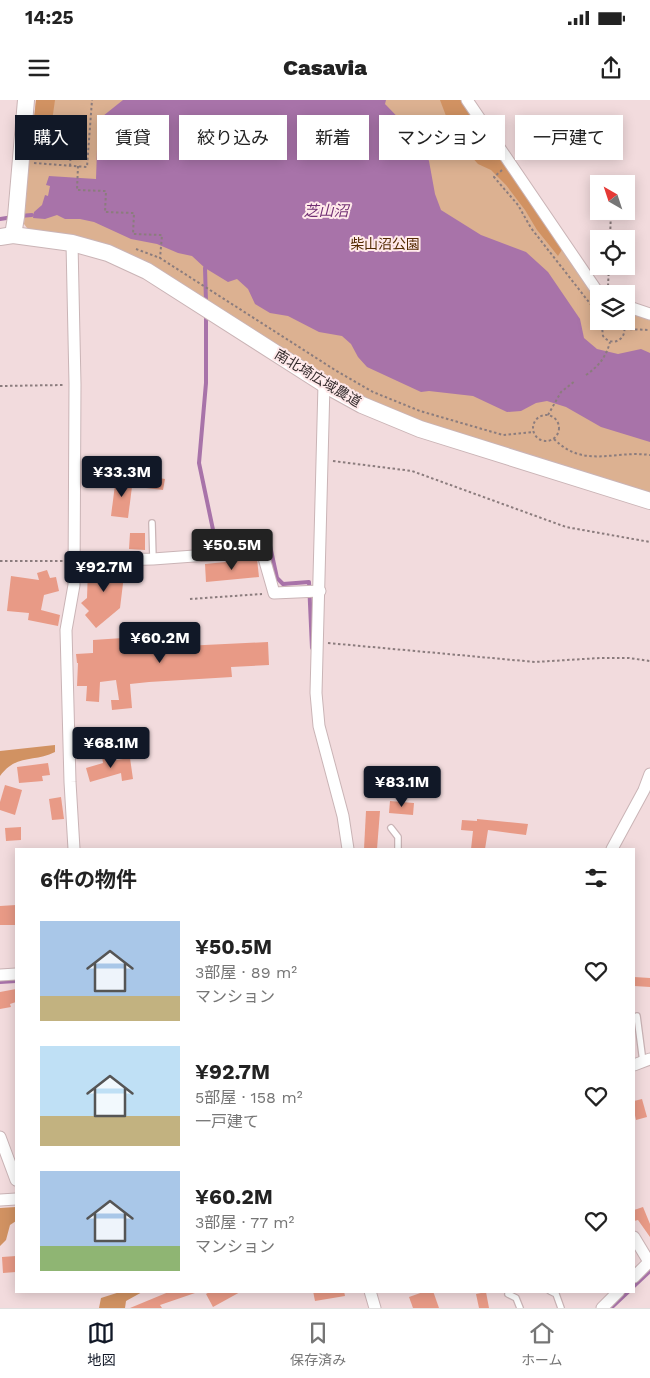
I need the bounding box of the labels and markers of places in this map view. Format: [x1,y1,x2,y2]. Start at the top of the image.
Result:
pin: ¥33.3M [81,456,163,498]
pin: ¥50.5M [191,528,273,571]
pin: ¥92.7M [63,550,145,593]
pin: ¥60.2M [119,622,201,664]
pin: ¥68.1M [70,726,152,769]
pin: ¥83.1M [361,766,443,808]

